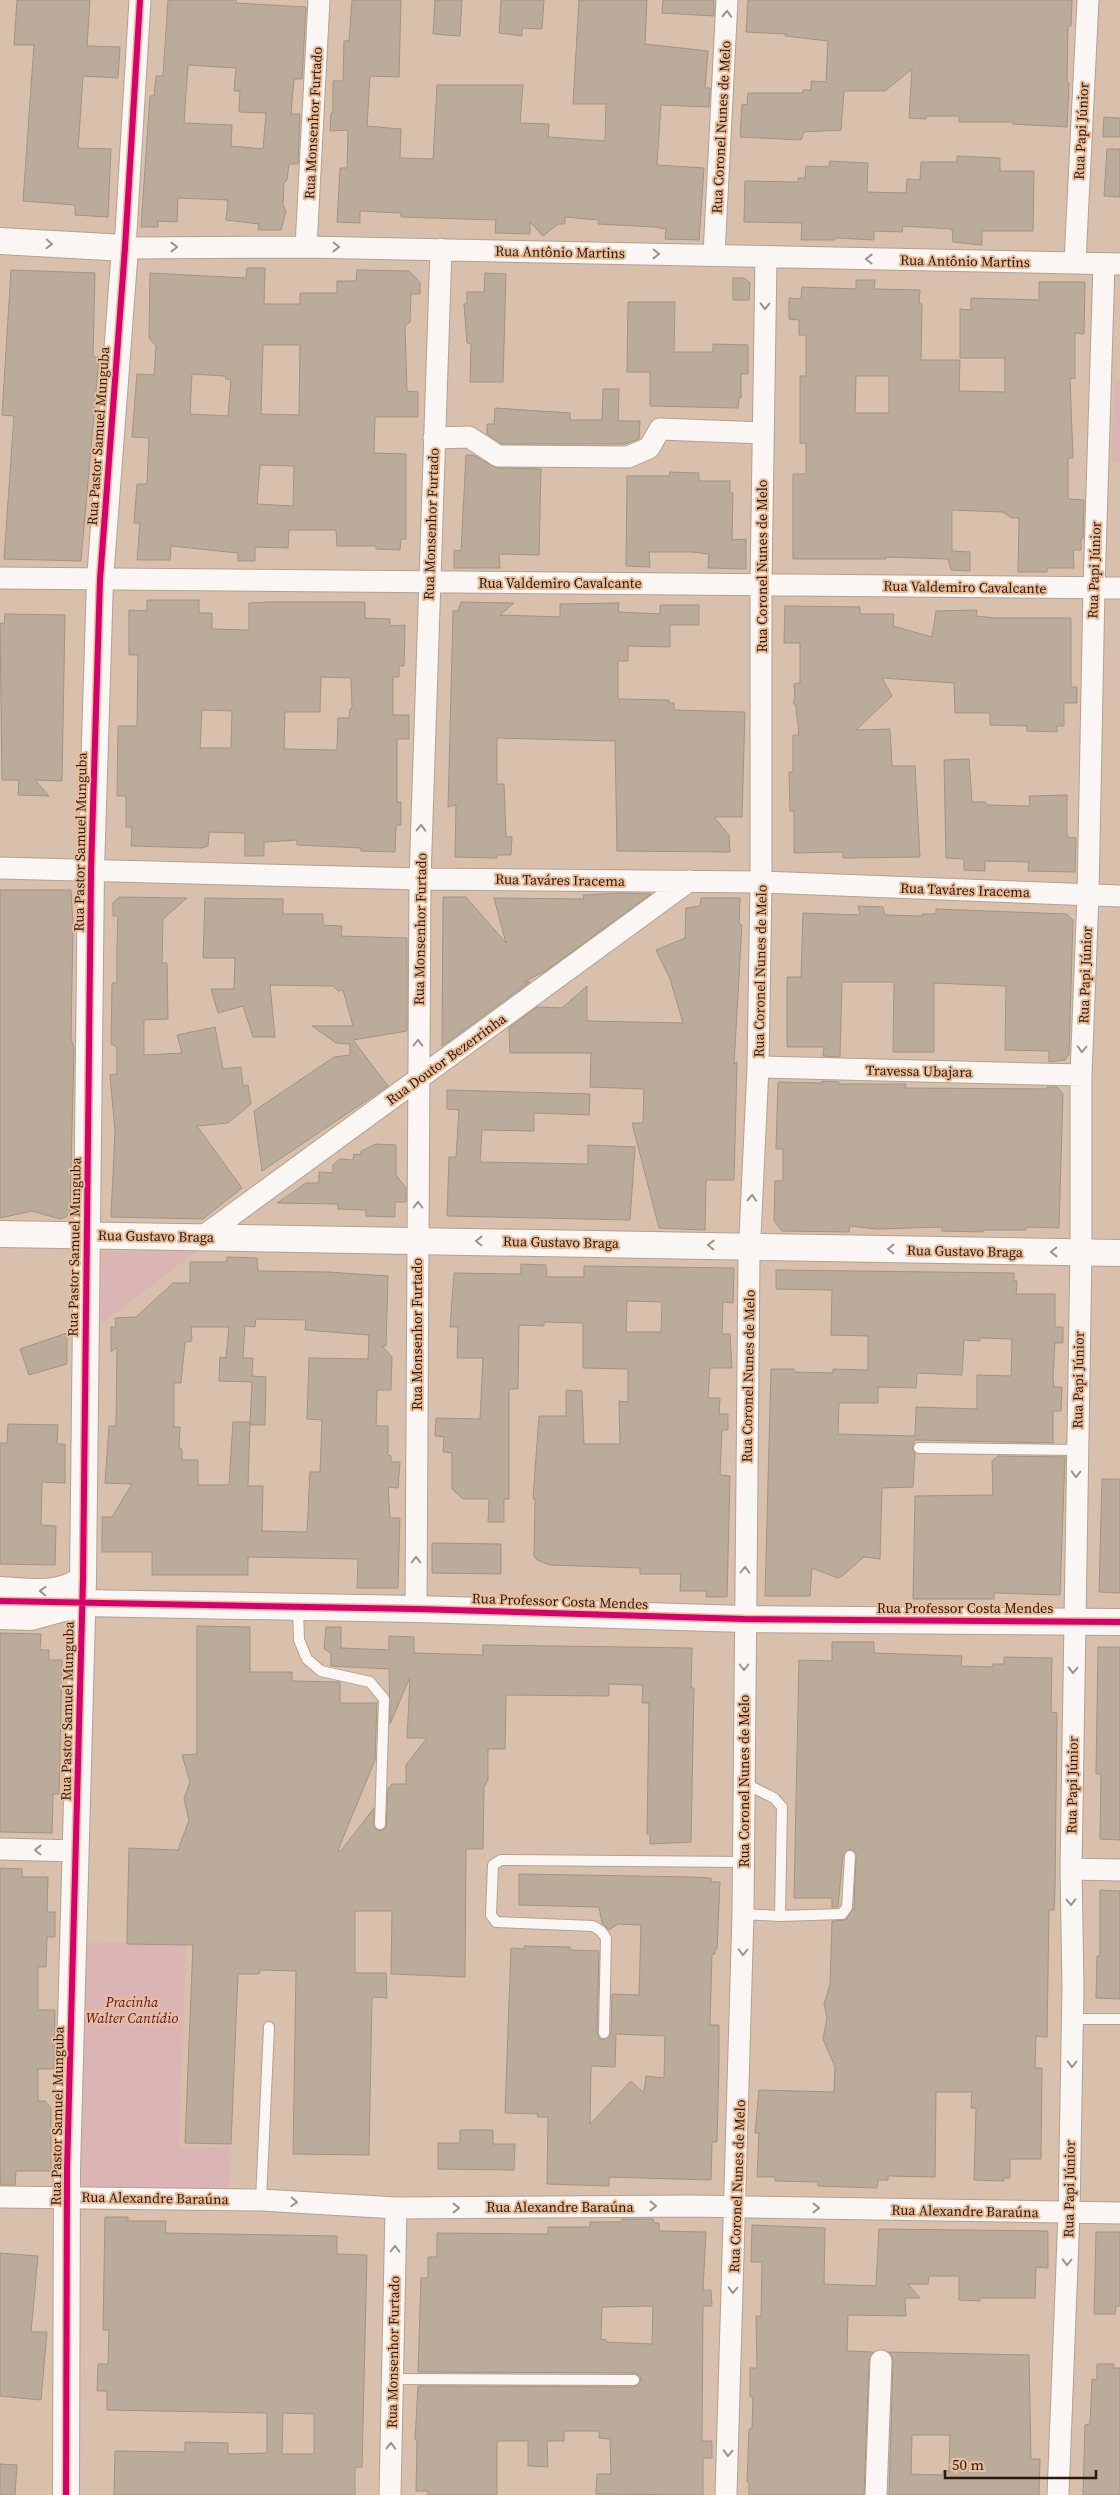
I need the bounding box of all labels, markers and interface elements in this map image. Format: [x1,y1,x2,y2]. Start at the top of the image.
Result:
one-way arrow [721,10,732,18]
street label: Rua Coronel Nunes de Melo [706,40,736,214]
street label: Rua Monsenhor Furtado [299,46,327,200]
street label: Rua Papi Júnior [1068,82,1094,180]
one-way arrow [45,238,53,249]
street label: Rua Antônio Martins [495,241,625,263]
one-way arrow [170,242,178,252]
one-way arrow [333,242,341,252]
one-way arrow [653,249,661,259]
street label: Rua Antônio Martins [900,250,1030,272]
one-way arrow [865,254,872,264]
one-way arrow [760,302,770,310]
street label: Rua Pastor Samuel Munguba [82,345,114,526]
street label: Rua Monsenhor Furtado [418,447,444,601]
street label: Rua Coronel Nunes de Melo [752,479,772,653]
street label: Rua Papi Júnior [1082,521,1106,619]
street label: Rua Valdemiro Cavalcante [478,573,642,593]
street label: Rua Valdemiro Cavalcante [883,576,1047,598]
street label: Rua Pastor Samuel Munguba [68,751,92,932]
one-way arrow [416,823,427,831]
street label: Rua Monsenhor Furtado [409,852,431,1005]
street label: Rua Taváres Iracema [495,869,626,891]
street label: Rua Taváres Iracema [900,878,1031,902]
street label: Rua Coronel Nunes de Melo [748,884,772,1058]
street label: Rua Papi Júnior [1073,926,1097,1024]
street label: Rua Doutor Bezerrinha [382,1008,511,1109]
one-way arrow [413,1038,423,1046]
one-way arrow [1077,1046,1087,1054]
street label: Travessa Ubajara [866,1060,973,1082]
street label: Rua Pastor Samuel Munguba [62,1156,86,1337]
one-way arrow [747,1193,757,1201]
one-way arrow [413,1201,423,1208]
street label: Rua Gustavo Braga [98,1225,215,1247]
street label: Rua Gustavo Braga [503,1231,620,1253]
one-way arrow [475,1236,482,1246]
one-way arrow [707,1240,715,1250]
street label: Rua Gustavo Braga [907,1240,1024,1262]
one-way arrow [887,1244,895,1254]
one-way arrow [1050,1247,1058,1257]
street label: Rua Monsenhor Furtado [407,1257,427,1410]
street label: Rua Coronel Nunes de Melo [736,1289,760,1463]
street label: Rua Papi Júnior [1067,1331,1089,1429]
one-way arrow [1071,1471,1082,1479]
one-way arrow [411,1556,421,1564]
one-way arrow [740,1566,750,1574]
one-way arrow [39,1586,47,1597]
street label: Rua Professor Costa Mendes [471,1588,649,1614]
street label: Rua Professor Costa Mendes [877,1598,1053,1618]
street label: Rua Pastor Samuel Munguba [55,1620,79,1801]
one-way arrow [739,1664,749,1672]
one-way arrow [1068,1666,1078,1674]
street label: Rua Coronel Nunes de Melo [734,1694,754,1868]
street label: Rua Papi Júnior [1061,1736,1083,1834]
one-way arrow [34,1845,42,1855]
one-way arrow [1066,1898,1077,1906]
one-way arrow [738,1949,748,1957]
park label: Pracinha Walter Cantídio [86,1992,178,2028]
street label: Rua Pastor Samuel Munguba [45,2025,69,2206]
one-way arrow [1067,2061,1077,2069]
street label: Rua Coronel Nunes de Melo [724,2099,750,2273]
street label: Rua Papi Júnior [1058,2140,1080,2238]
street label: Rua Alexandre Baraúna [81,2187,230,2209]
one-way arrow [290,2196,298,2207]
street label: Rua Alexandre Baraúna [486,2197,635,2217]
street label: Rua Alexandre Baraúna [891,2200,1040,2222]
one-way arrow [650,2201,658,2211]
one-way arrow [452,2202,460,2213]
one-way arrow [812,2203,820,2213]
one-way arrow [390,2245,400,2252]
one-way arrow [1062,2258,1072,2266]
street label: Rua Monsenhor Furtado [382,2275,404,2428]
one-way arrow [728,2286,739,2294]
one-way arrow [386,2442,396,2450]
scale bar [945,2448,1096,2480]
one-way arrow [722,2449,733,2457]
text: 50 m [952,2454,984,2475]

